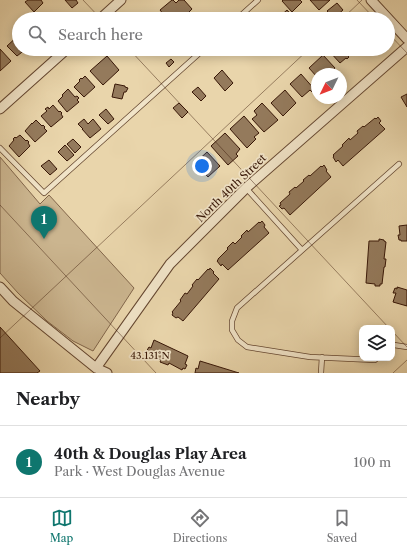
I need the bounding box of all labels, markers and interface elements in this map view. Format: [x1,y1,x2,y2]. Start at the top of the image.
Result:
search box [12,12,395,56]
icon: search [26,23,48,45]
text: Search here [58,25,143,44]
north arrow [311,68,347,104]
street label: North 40th Street [193,151,269,225]
your location [192,156,212,176]
pin: 1 [31,206,57,239]
map controls [359,325,395,361]
button: layers [359,325,395,361]
text: 43.131°N [130,349,170,362]
text: Nearby [16,389,80,409]
text: 40th & Douglas Play Area [54,444,247,463]
text: 1 [26,454,32,470]
text: 100 m [353,454,391,470]
text: Park · West Douglas Avenue [54,463,225,479]
tab: Map [50,507,73,545]
tab: Directions [173,507,227,545]
tab: Saved [327,507,357,545]

